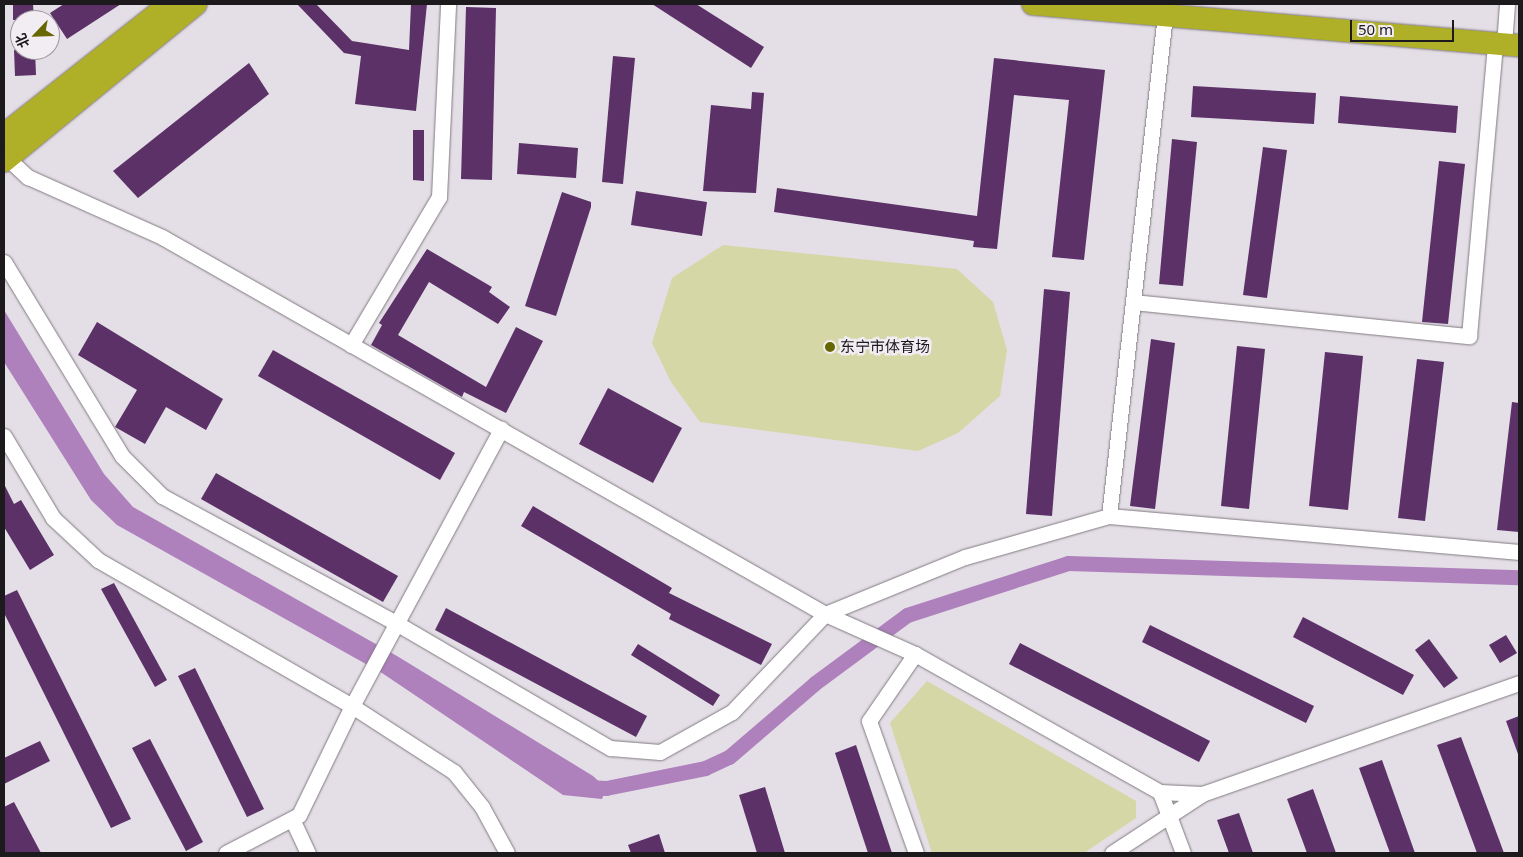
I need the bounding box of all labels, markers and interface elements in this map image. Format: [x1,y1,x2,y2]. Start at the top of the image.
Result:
north arrow [10,10,60,60]
scale bar [1353,10,1457,42]
text: 50 m [1358,19,1393,39]
text: 北 [10,31,33,51]
place label: 东宁市体育场 [840,338,930,356]
marker: 东宁市体育场 [824,341,836,353]

